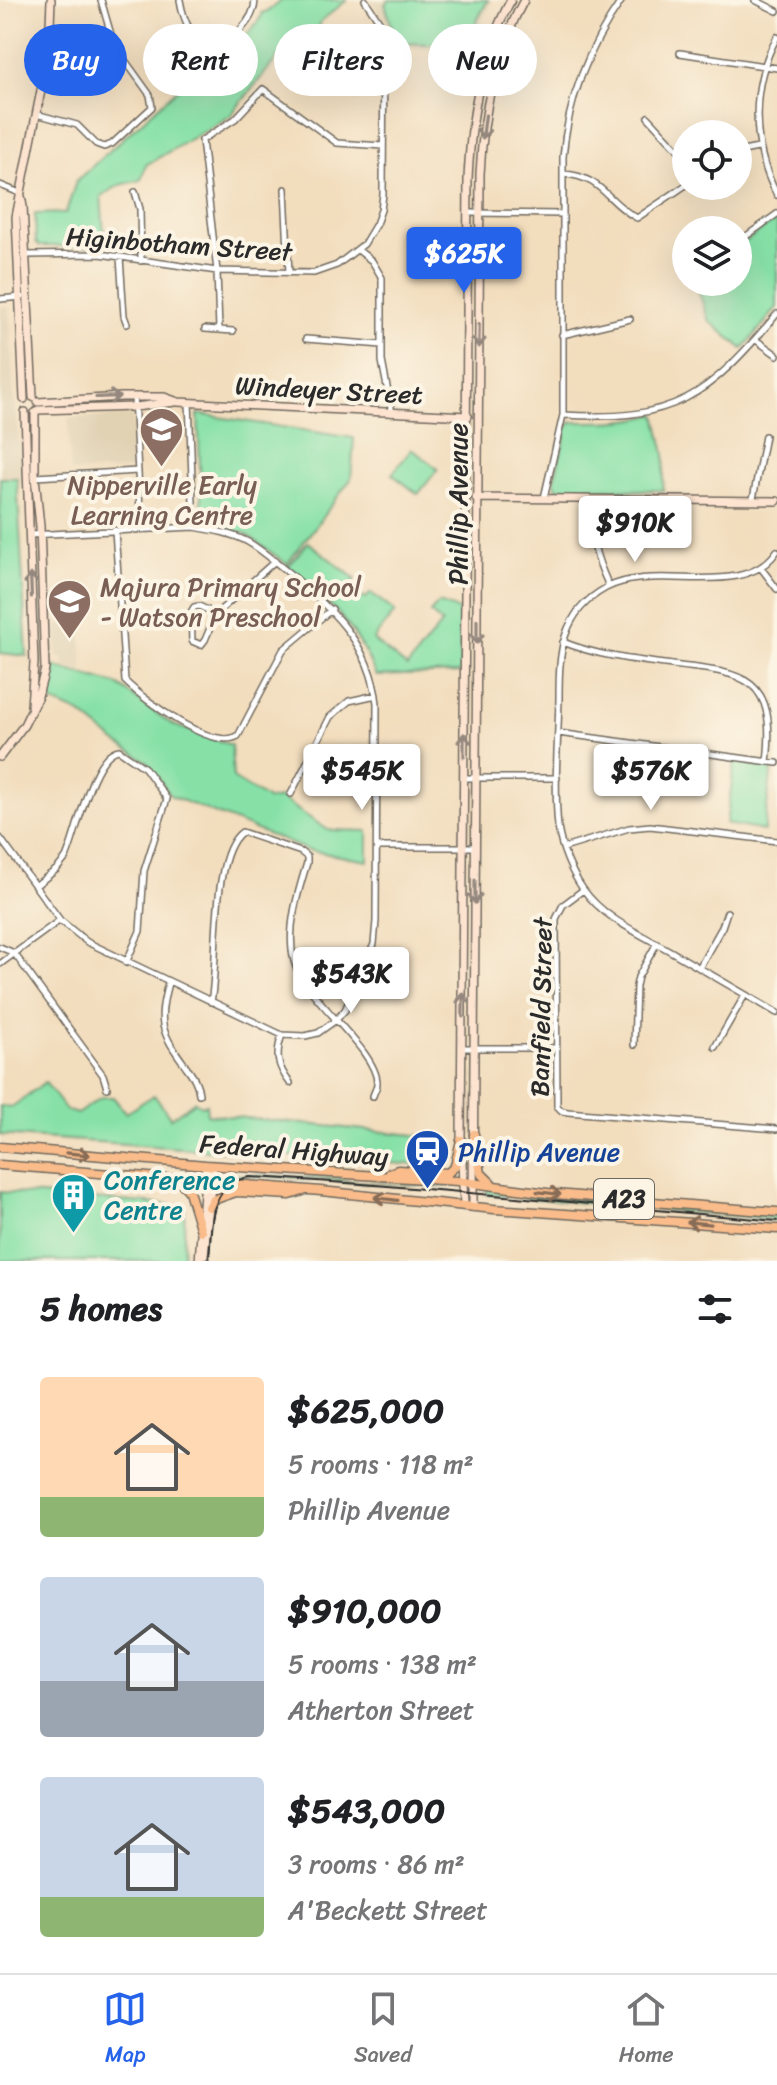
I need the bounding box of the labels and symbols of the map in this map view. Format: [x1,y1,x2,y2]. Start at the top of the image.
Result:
one-way arrow [476,113,491,140]
street label: Higinbotham Street [65,213,295,275]
pin: $625K [408,227,520,295]
one-way arrow [471,322,487,349]
street label: Windeyer Street [234,362,424,418]
one-way arrow [94,390,121,405]
school or university icon: Nipperville Early Learning Centre [138,406,186,469]
street label: Phillip Avenue [435,423,481,585]
place label: Nipperville Early Learning Centre [67,462,258,538]
pin: $910K [579,496,691,564]
place label: Majura Primary School - Watson Preschool [100,564,362,640]
one-way arrow [24,572,39,599]
school or university icon: Majura Primary School - Watson Preschool [45,578,93,641]
one-way arrow [469,618,485,645]
one-way arrow [456,732,472,759]
pin: $545K [306,744,418,812]
pin: $576K [595,744,707,812]
one-way arrow [468,878,483,905]
street label: Banfield Street [516,915,566,1097]
pin: $543K [295,947,407,1015]
one-way arrow [455,992,471,1019]
street label: Federal Highway [198,1120,391,1180]
station icon: Phillip Avenue [403,1128,451,1191]
place label: Phillip Avenue [458,1129,620,1175]
one-way arrow [64,1147,91,1162]
place label: Conference Centre [104,1157,236,1233]
building icon: Conference Centre [49,1171,97,1234]
road number: A23 [594,1179,654,1219]
one-way arrow [535,1185,562,1200]
one-way arrow [374,1191,399,1206]
one-way arrow [686,1215,713,1230]

